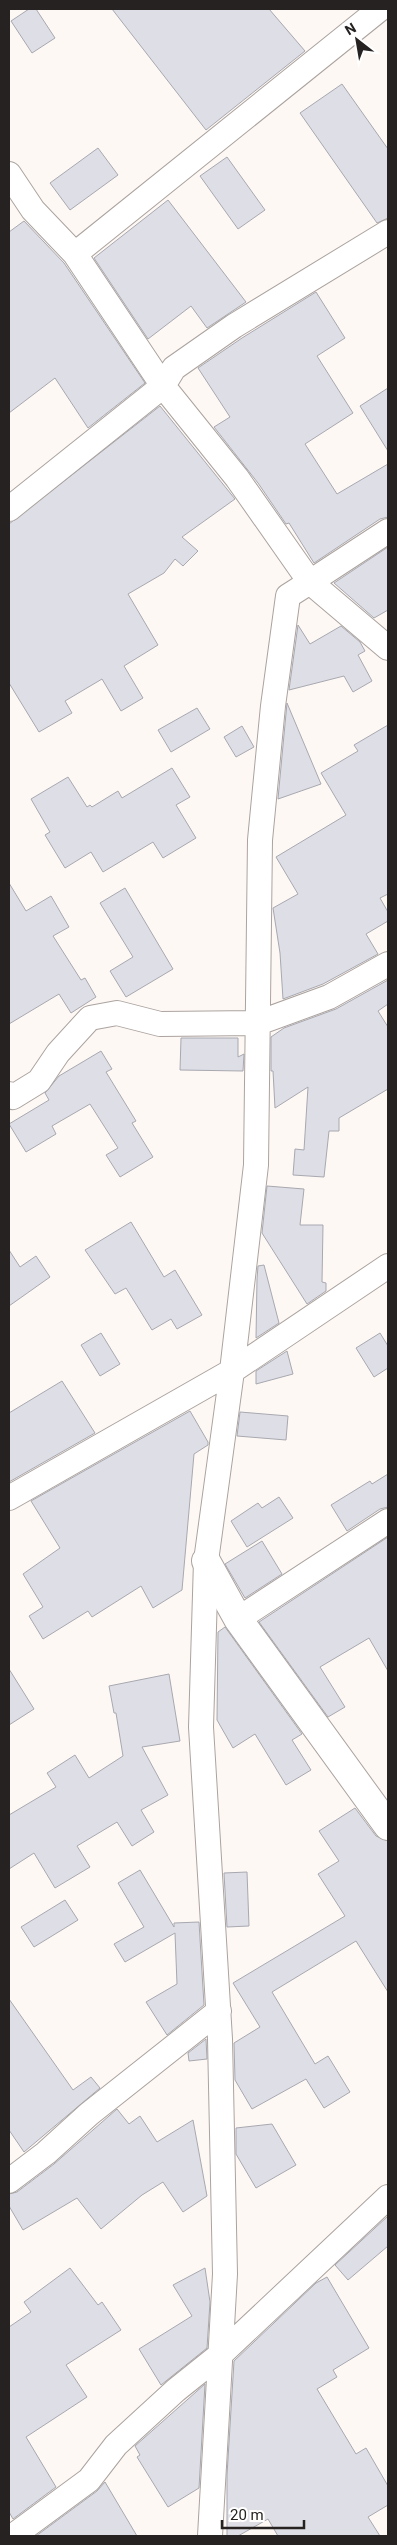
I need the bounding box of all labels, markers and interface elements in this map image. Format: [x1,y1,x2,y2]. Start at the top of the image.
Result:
north arrow [332,15,382,65]
text: N [342,19,359,38]
scale bar [222,2498,304,2530]
text: 20 m [230,2506,264,2524]

